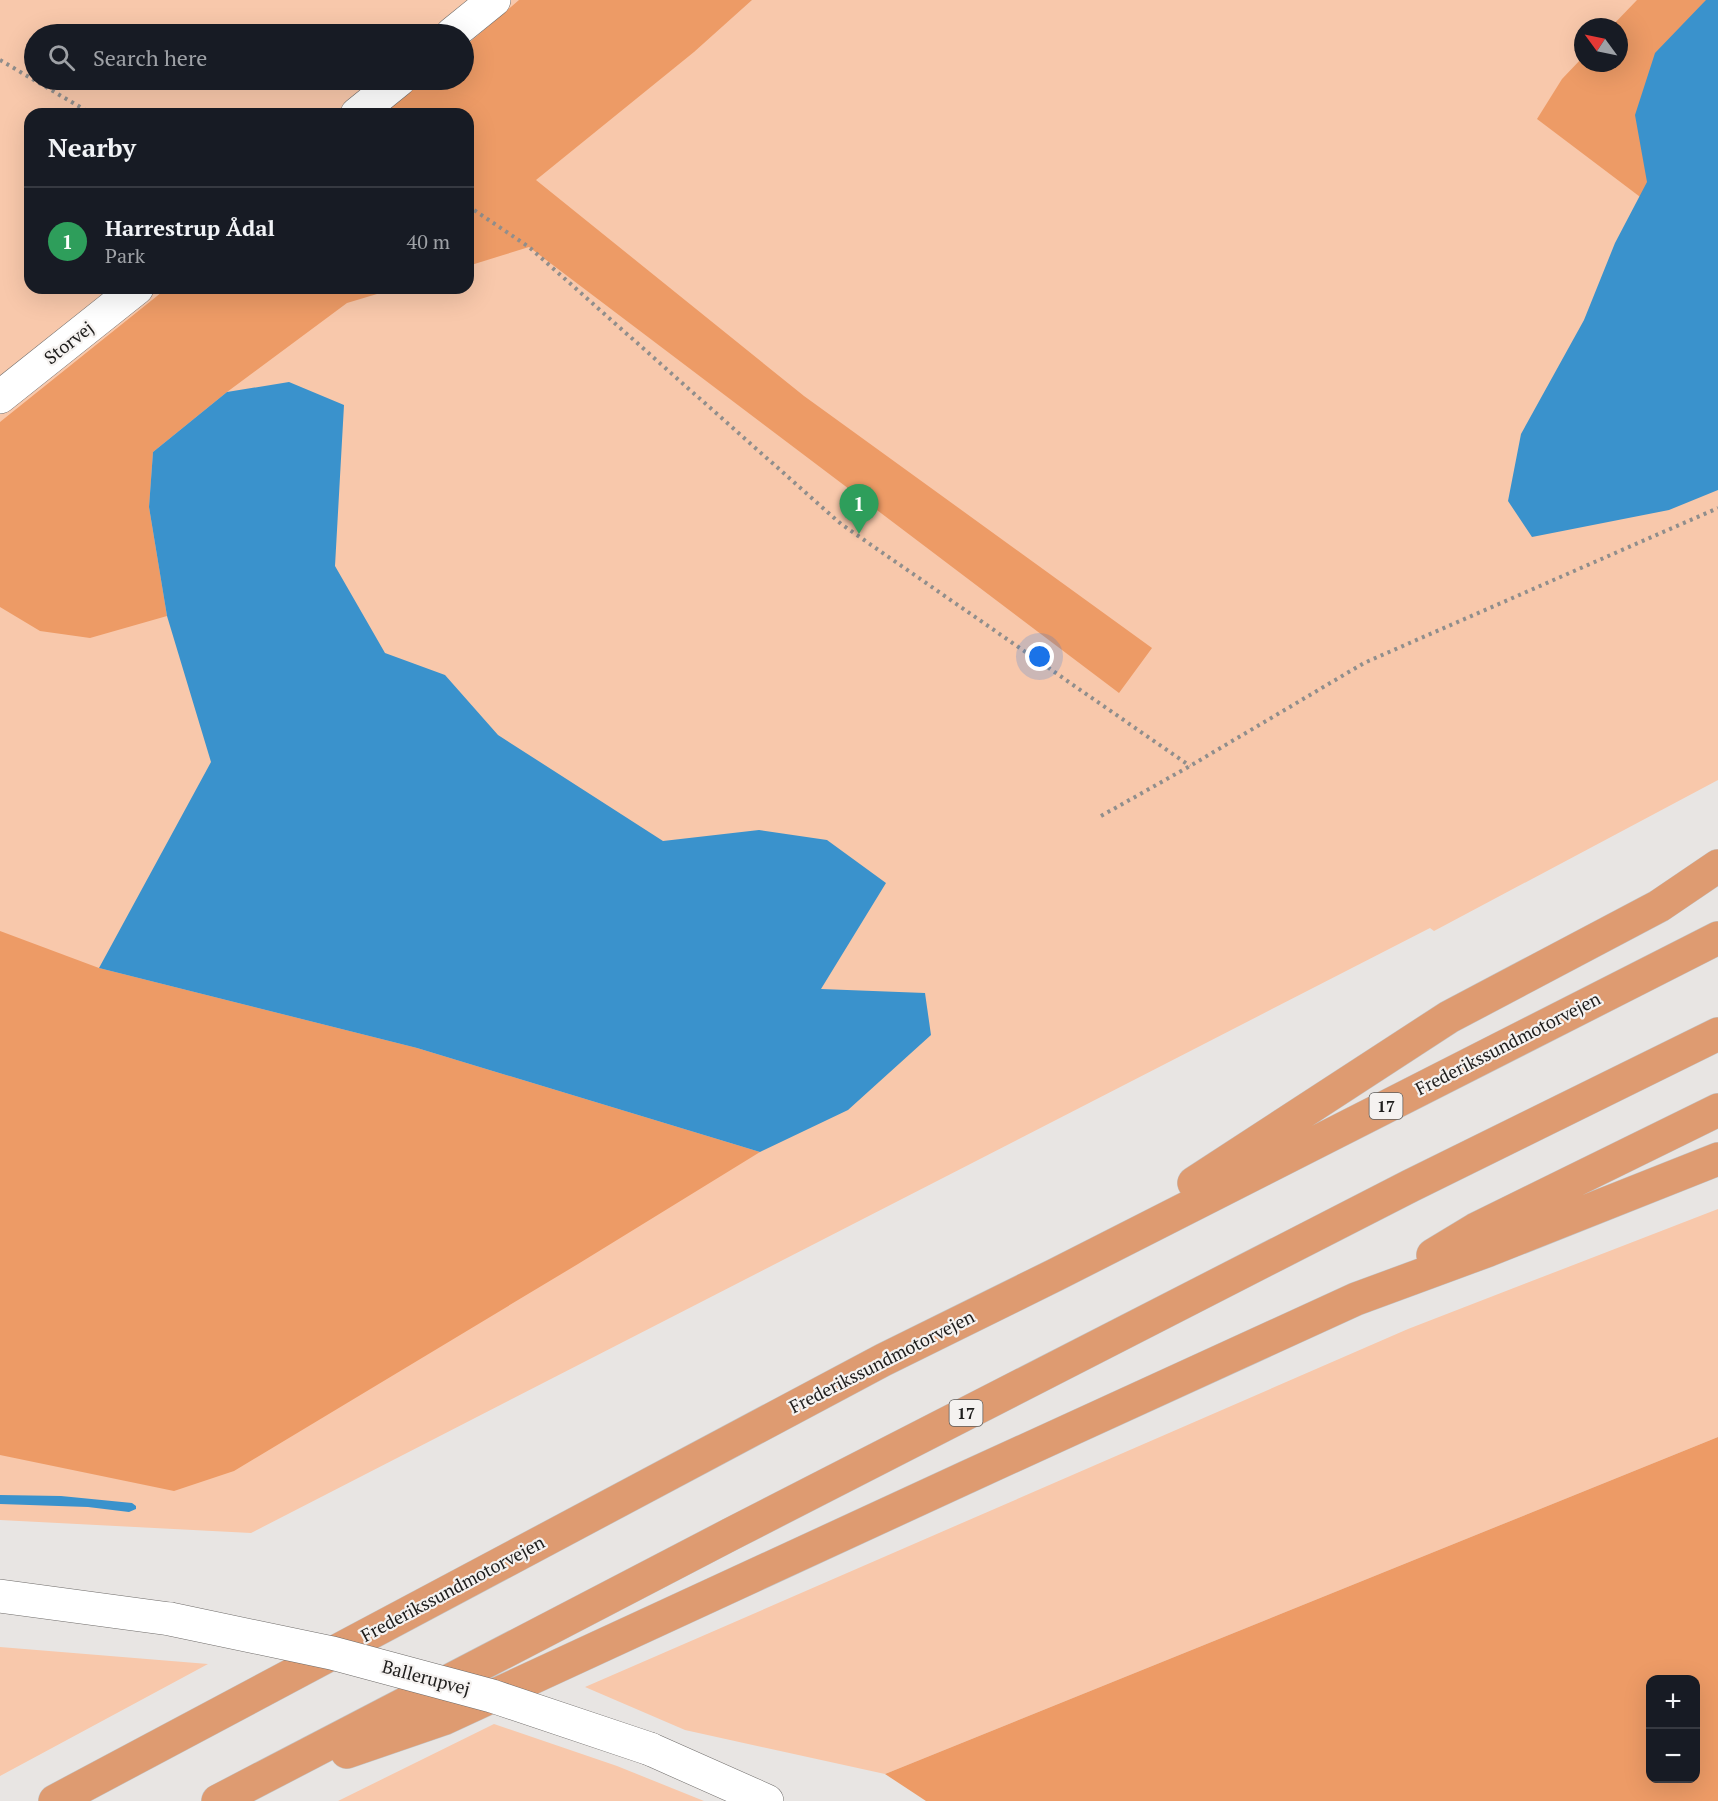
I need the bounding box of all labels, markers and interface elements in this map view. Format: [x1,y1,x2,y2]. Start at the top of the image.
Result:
north arrow [1574,18,1628,72]
search box [24,24,474,90]
icon: search [45,41,78,74]
text: Search here [93,43,207,72]
text: Nearby [48,130,136,164]
text: Harrestrup Ådal [105,213,275,242]
text: 1 [62,228,73,255]
text: 40 m [407,228,450,255]
text: Park [105,242,145,269]
street label: Storvej [39,315,98,369]
pin: 1 [840,484,878,534]
your location [1025,642,1054,671]
street label: Frederikssundmotorvejen [1411,986,1605,1100]
road number: 17 [1370,1093,1402,1119]
street label: Frederikssundmotorvejen [785,1304,979,1418]
road number: 17 [950,1400,982,1426]
street label: Frederikssundmotorvejen [356,1529,549,1647]
street label: Ballerupvej [380,1654,473,1700]
map controls [1646,1675,1700,1783]
button: + [1646,1675,1700,1729]
button: − [1646,1729,1700,1783]

